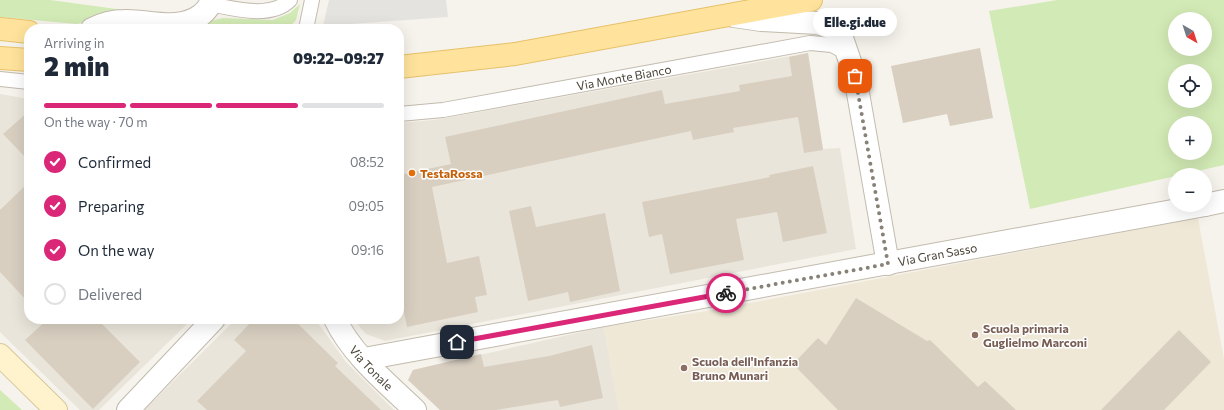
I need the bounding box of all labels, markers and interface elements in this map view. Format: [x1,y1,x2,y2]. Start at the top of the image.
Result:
callout: Elle.gi.due [813,8,897,36]
north arrow [1168,12,1212,56]
map controls [1168,12,1212,212]
text: Elle.gi.due [824,14,886,30]
text: Arriving in [44,35,104,51]
text: 09:22–09:27 [293,49,384,67]
text: 2 min [44,50,109,81]
pin [838,59,872,93]
street label: Via Monte Bianco [575,61,672,93]
button: locate [1168,64,1212,108]
icon: bag [844,65,866,87]
text: On the way · 70 m [44,114,148,130]
button: + [1168,116,1212,160]
icon: check [44,151,66,173]
text: Confirmed [78,153,151,171]
text: 08:52 [350,154,384,170]
place label: TestaRossa [420,166,482,180]
marker: TestaRossa [407,168,417,178]
button: − [1168,168,1212,212]
icon: check [44,195,66,217]
text: Preparing [78,197,144,215]
text: 09:05 [349,198,384,214]
icon: check [44,239,66,261]
street label: Via Gran Sasso [897,240,978,268]
text: On the way [78,241,155,259]
text: 09:16 [351,242,384,258]
courier [706,273,746,313]
icon: bike [715,282,737,304]
text: Delivered [78,285,142,303]
place label: Scuola primaria Guglielmo Marconi [983,321,1087,349]
pin [440,325,474,359]
marker: Scuola primaria Guglielmo Marconi [970,330,980,340]
icon: home [446,331,468,353]
street label: Via Tonale [347,342,396,393]
place label: Scuola dell'Infanzia Bruno Munari [692,354,798,382]
marker: Scuola dell'Infanzia Bruno Munari [679,363,689,373]

